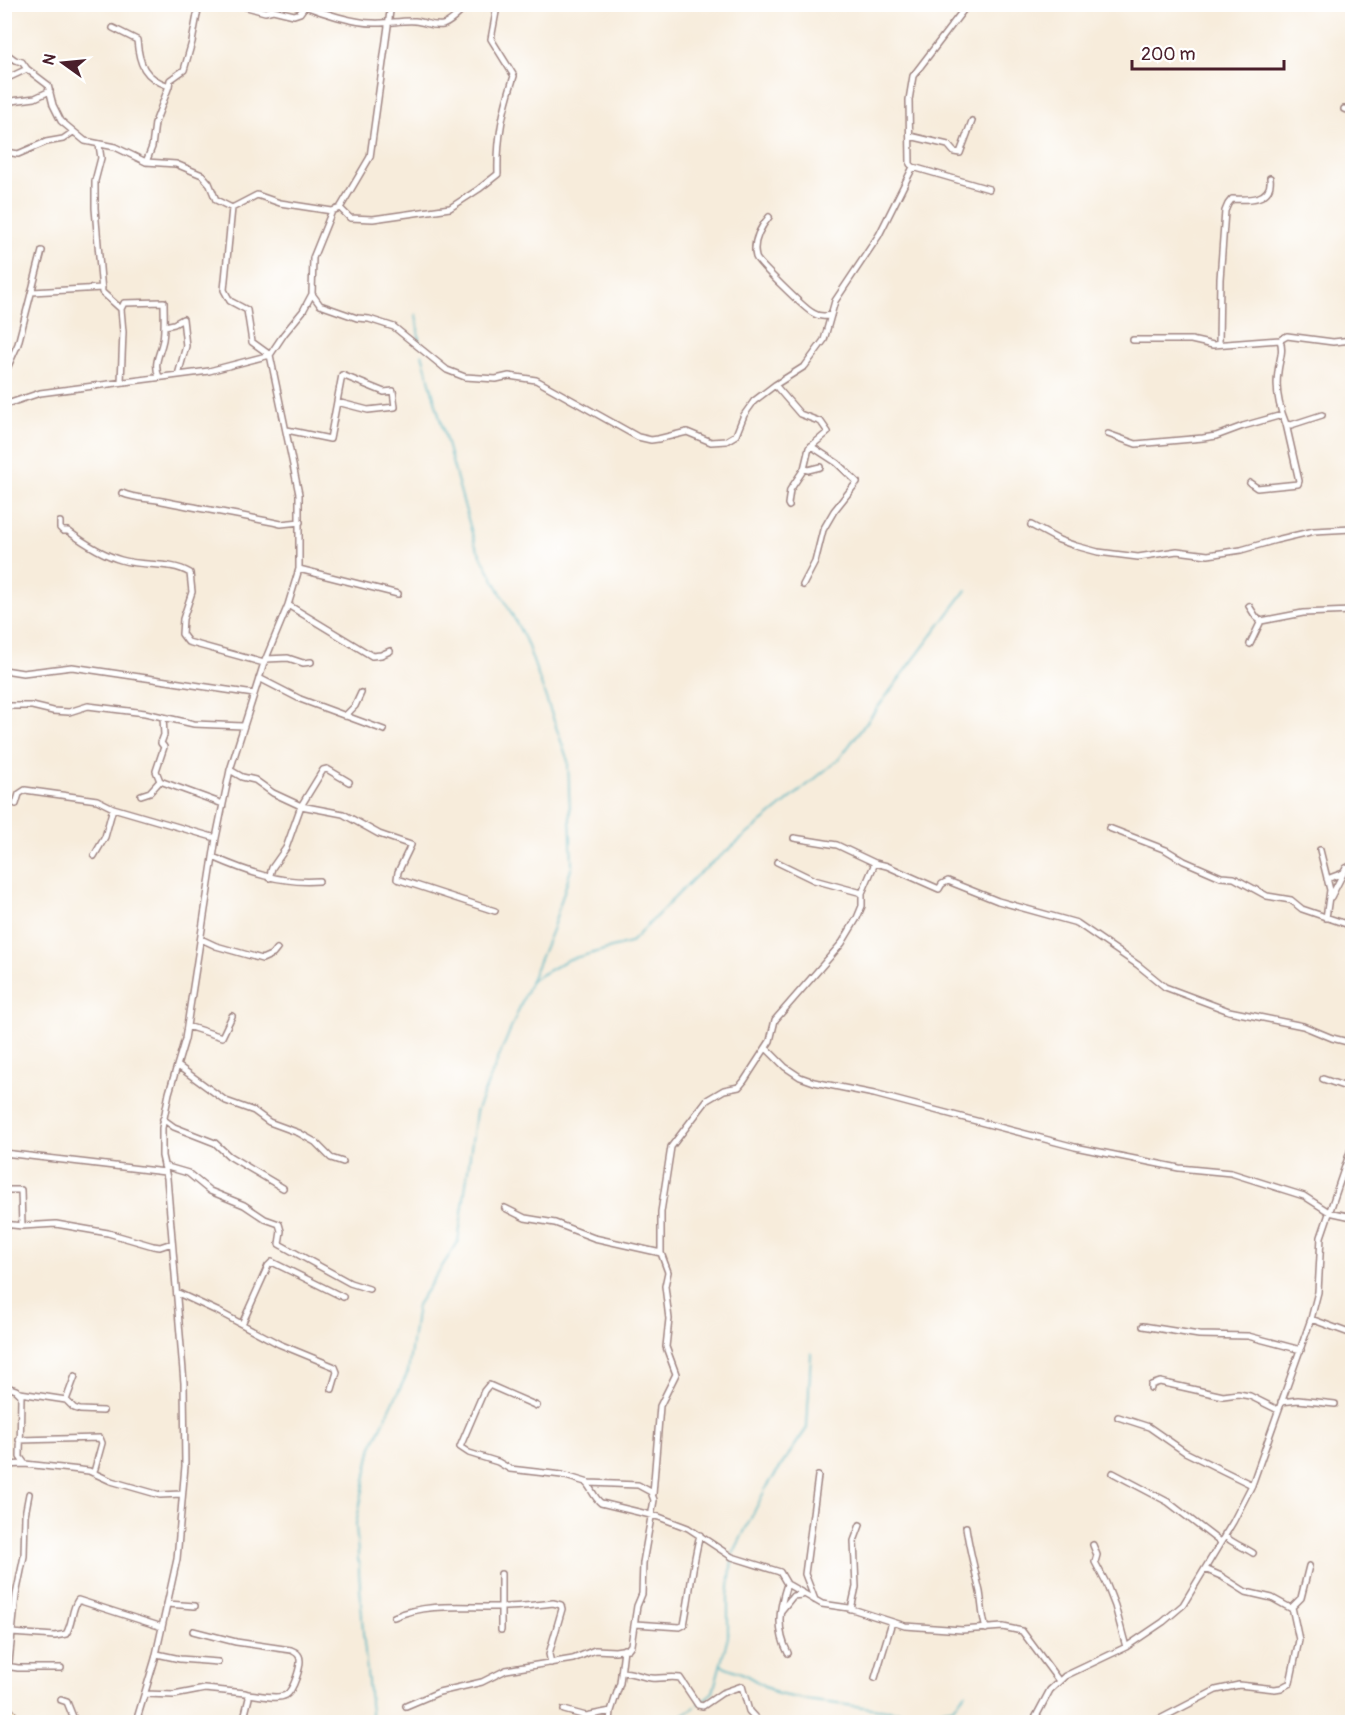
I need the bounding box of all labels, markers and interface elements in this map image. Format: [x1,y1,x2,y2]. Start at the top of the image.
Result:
north arrow [33,33,93,93]
scale bar [1132,33,1284,71]
text: 200 m [1141,43,1196,66]
text: N [38,51,61,67]

